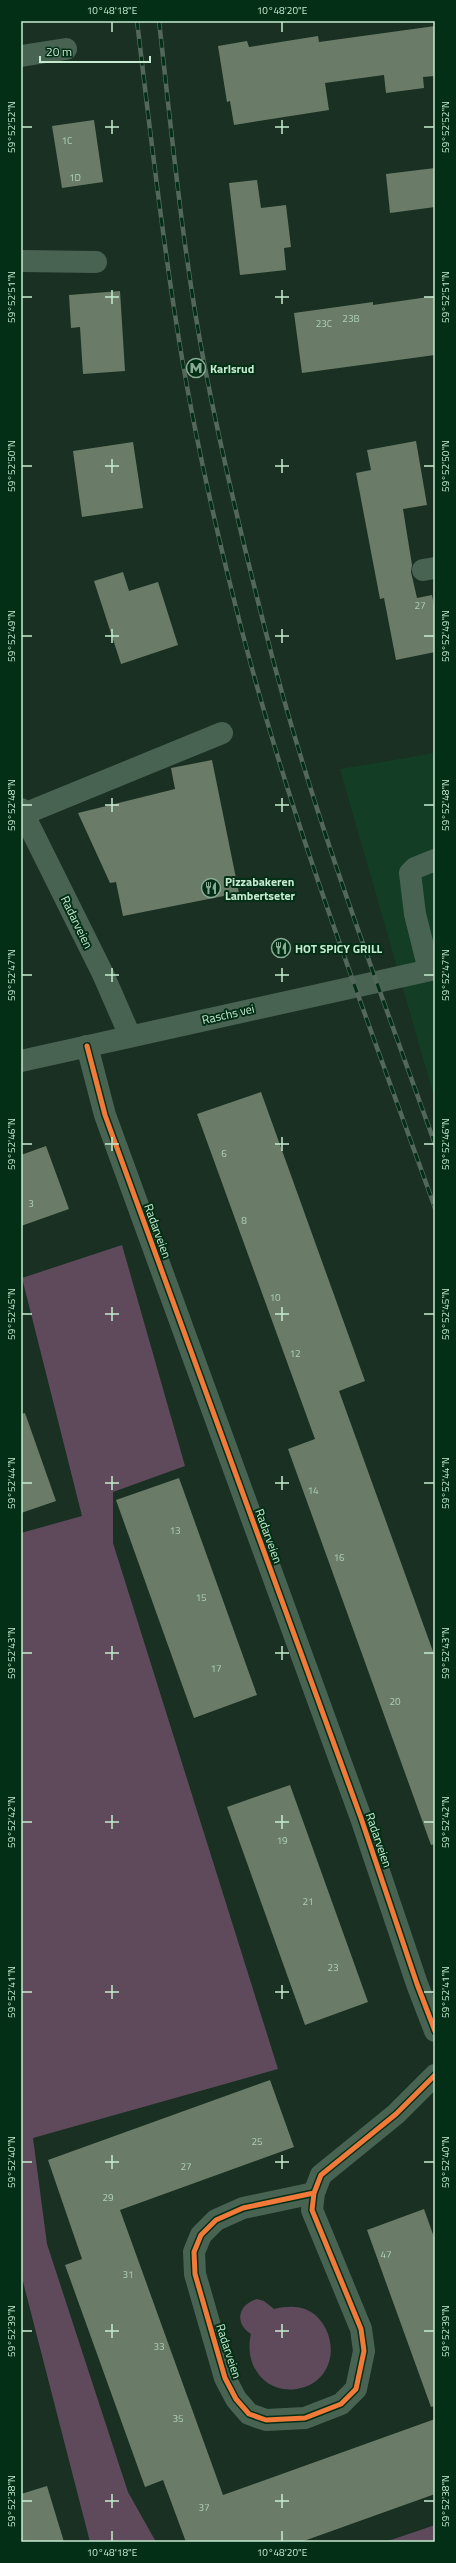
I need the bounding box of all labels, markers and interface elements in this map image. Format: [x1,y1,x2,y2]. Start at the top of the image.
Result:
text: 10°48'18"E [87,3,138,18]
text: 10°48'20"E [257,3,308,18]
scale bar [40,38,150,64]
text: 20 m [46,42,72,61]
text: 59°52'52"N [4,101,19,153]
text: 59°52'52"N [438,101,453,153]
house number: 1C [61,133,73,148]
house number: 1D [69,170,81,185]
text: 59°52'51"N [4,271,19,323]
text: 59°52'51"N [438,271,453,323]
house number: 23B [342,311,360,326]
house number: 23C [316,316,333,331]
metro station icon: Karlsrud [185,357,207,379]
place label: Karlsrud [210,359,254,378]
text: 59°52'50"N [4,440,19,492]
text: 59°52'50"N [438,440,453,492]
house number: 27 [414,598,426,613]
text: 59°52'49"N [4,610,19,662]
text: 59°52'49"N [438,610,453,662]
text: 59°52'48"N [4,779,19,831]
text: 59°52'48"N [438,779,453,831]
place label: Pizzabakeren Lambertseter [225,872,296,905]
restaurant icon: Pizzabakeren Lambertseter [200,877,222,899]
street label: Radarveien [56,892,98,952]
restaurant icon: HOT SPICY GRILL [270,937,292,959]
place label: HOT SPICY GRILL [295,939,383,958]
text: 59°52'47"N [4,949,19,1001]
text: 59°52'47"N [438,949,453,1001]
street label: Raschs vei [200,999,256,1029]
text: 59°52'46"N [4,1118,19,1170]
text: 59°52'46"N [438,1118,453,1170]
house number: 6 [221,1146,227,1161]
house number: 3 [28,1196,34,1211]
street label: Radarveien [139,1201,177,1261]
house number: 8 [241,1213,247,1228]
text: 59°52'45"N [4,1288,19,1340]
text: 59°52'45"N [438,1288,453,1340]
house number: 10 [269,1290,281,1305]
house number: 12 [289,1346,301,1361]
text: 59°52'44"N [4,1457,19,1509]
text: 59°52'44"N [438,1457,453,1509]
house number: 14 [307,1483,319,1498]
street label: Radarveien [250,1506,288,1566]
house number: 13 [169,1523,181,1538]
house number: 16 [333,1550,345,1565]
house number: 15 [195,1590,207,1605]
text: 59°52'43"N [4,1627,19,1679]
text: 59°52'43"N [438,1627,453,1679]
house number: 17 [210,1661,222,1676]
house number: 20 [389,1694,401,1709]
text: 59°52'42"N [4,1796,19,1848]
text: 59°52'42"N [438,1796,453,1848]
street label: Radarveien [361,1810,397,1870]
house number: 19 [276,1833,288,1848]
house number: 21 [302,1894,314,1909]
house number: 23 [327,1960,339,1975]
text: 59°52'41"N [4,1966,19,2018]
text: 59°52'41"N [438,1966,453,2018]
house number: 25 [251,2134,263,2149]
text: 59°52'40"N [4,2136,19,2188]
text: 59°52'40"N [438,2136,453,2188]
house number: 27 [180,2159,192,2174]
house number: 29 [102,2190,114,2205]
house number: 47 [380,2247,392,2262]
house number: 31 [122,2267,134,2282]
text: 59°52'39"N [4,2305,19,2357]
text: 59°52'39"N [438,2305,453,2357]
street label: Radarveien [211,2321,247,2381]
house number: 33 [153,2339,165,2354]
house number: 35 [172,2411,184,2426]
text: 59°52'38"N [4,2475,19,2527]
text: 59°52'38"N [438,2475,453,2527]
house number: 37 [198,2500,210,2515]
text: 10°48'18"E [87,2545,138,2560]
text: 10°48'20"E [257,2545,308,2560]

